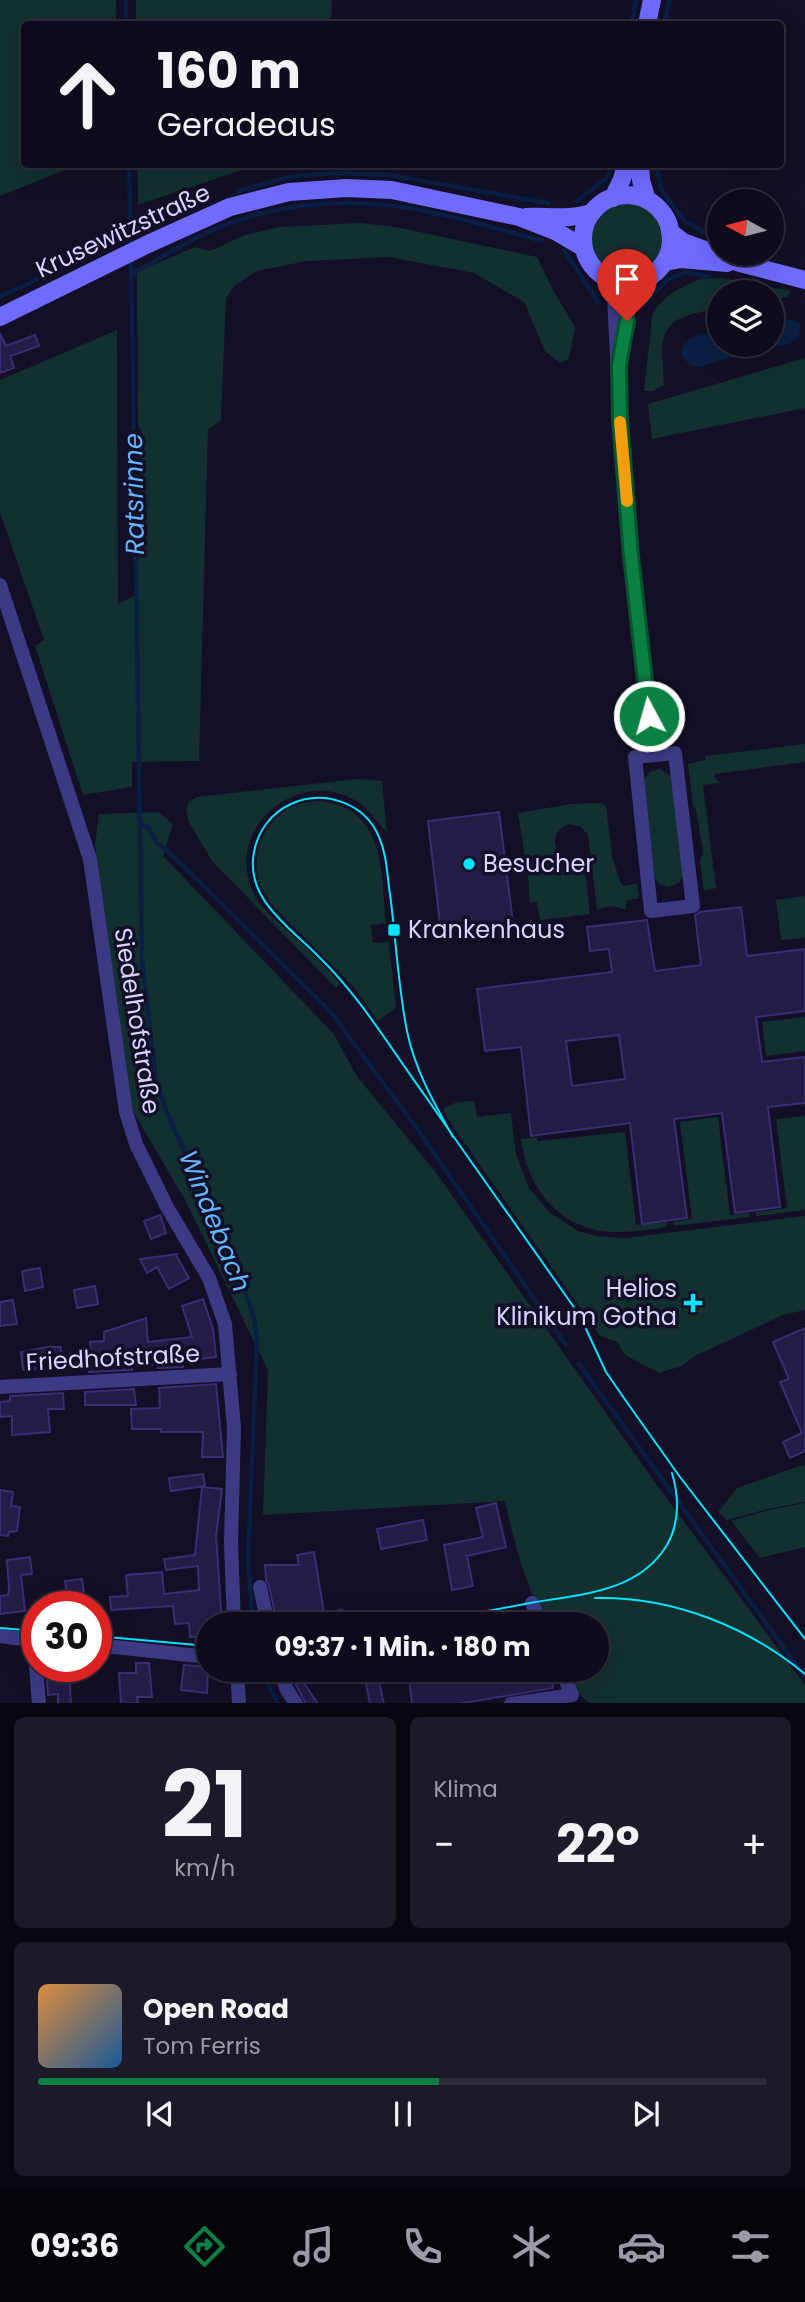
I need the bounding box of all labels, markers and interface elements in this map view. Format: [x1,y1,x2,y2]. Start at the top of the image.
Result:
text: 160 m [157,37,301,105]
icon: ahead [42,49,133,140]
text: Geradeaus [157,102,336,147]
street label: Krusewitzstraße [30,176,215,285]
north arrow [707,189,784,266]
map controls [707,189,784,357]
pin [597,249,657,321]
icon: arrive [608,260,646,298]
button: layers [707,280,784,357]
water label: Ratsrinne [115,433,153,555]
position arrow [612,679,686,753]
place label: Besucher [483,847,594,880]
marker: Besucher [461,856,477,872]
place label: Krankenhaus [408,913,565,946]
marker: Krankenhaus [386,922,402,938]
street label: Siedelhofstraße [106,925,169,1116]
water label: Windebach [170,1145,260,1297]
place label: Helios Klinikum Gotha [496,1272,677,1333]
marker: Helios Klinikum Gotha [683,1293,703,1313]
street label: Friedhofstraße [25,1336,201,1379]
speed limit sign: 30 [21,1591,112,1682]
text: 09:37 · 1 Min. · 180 m [275,1629,530,1665]
text: 21 [162,1741,248,1869]
text: Klima [434,1773,498,1805]
text: 22° [556,1808,639,1881]
text: − [434,1818,454,1871]
text: + [741,1818,767,1871]
text: km/h [174,1852,235,1884]
text: Open Road [143,1991,289,2027]
text: Tom Ferris [143,2030,261,2062]
icon: previous [141,2095,179,2133]
icon: pause [384,2095,422,2133]
icon: next [627,2095,665,2133]
icon: directions [180,2222,229,2271]
icon: music [289,2222,338,2271]
icon: phone [398,2222,447,2271]
icon: climate [507,2222,556,2271]
icon: car [617,2222,666,2271]
icon: filters [726,2222,775,2271]
text: 09:36 [30,2223,120,2268]

